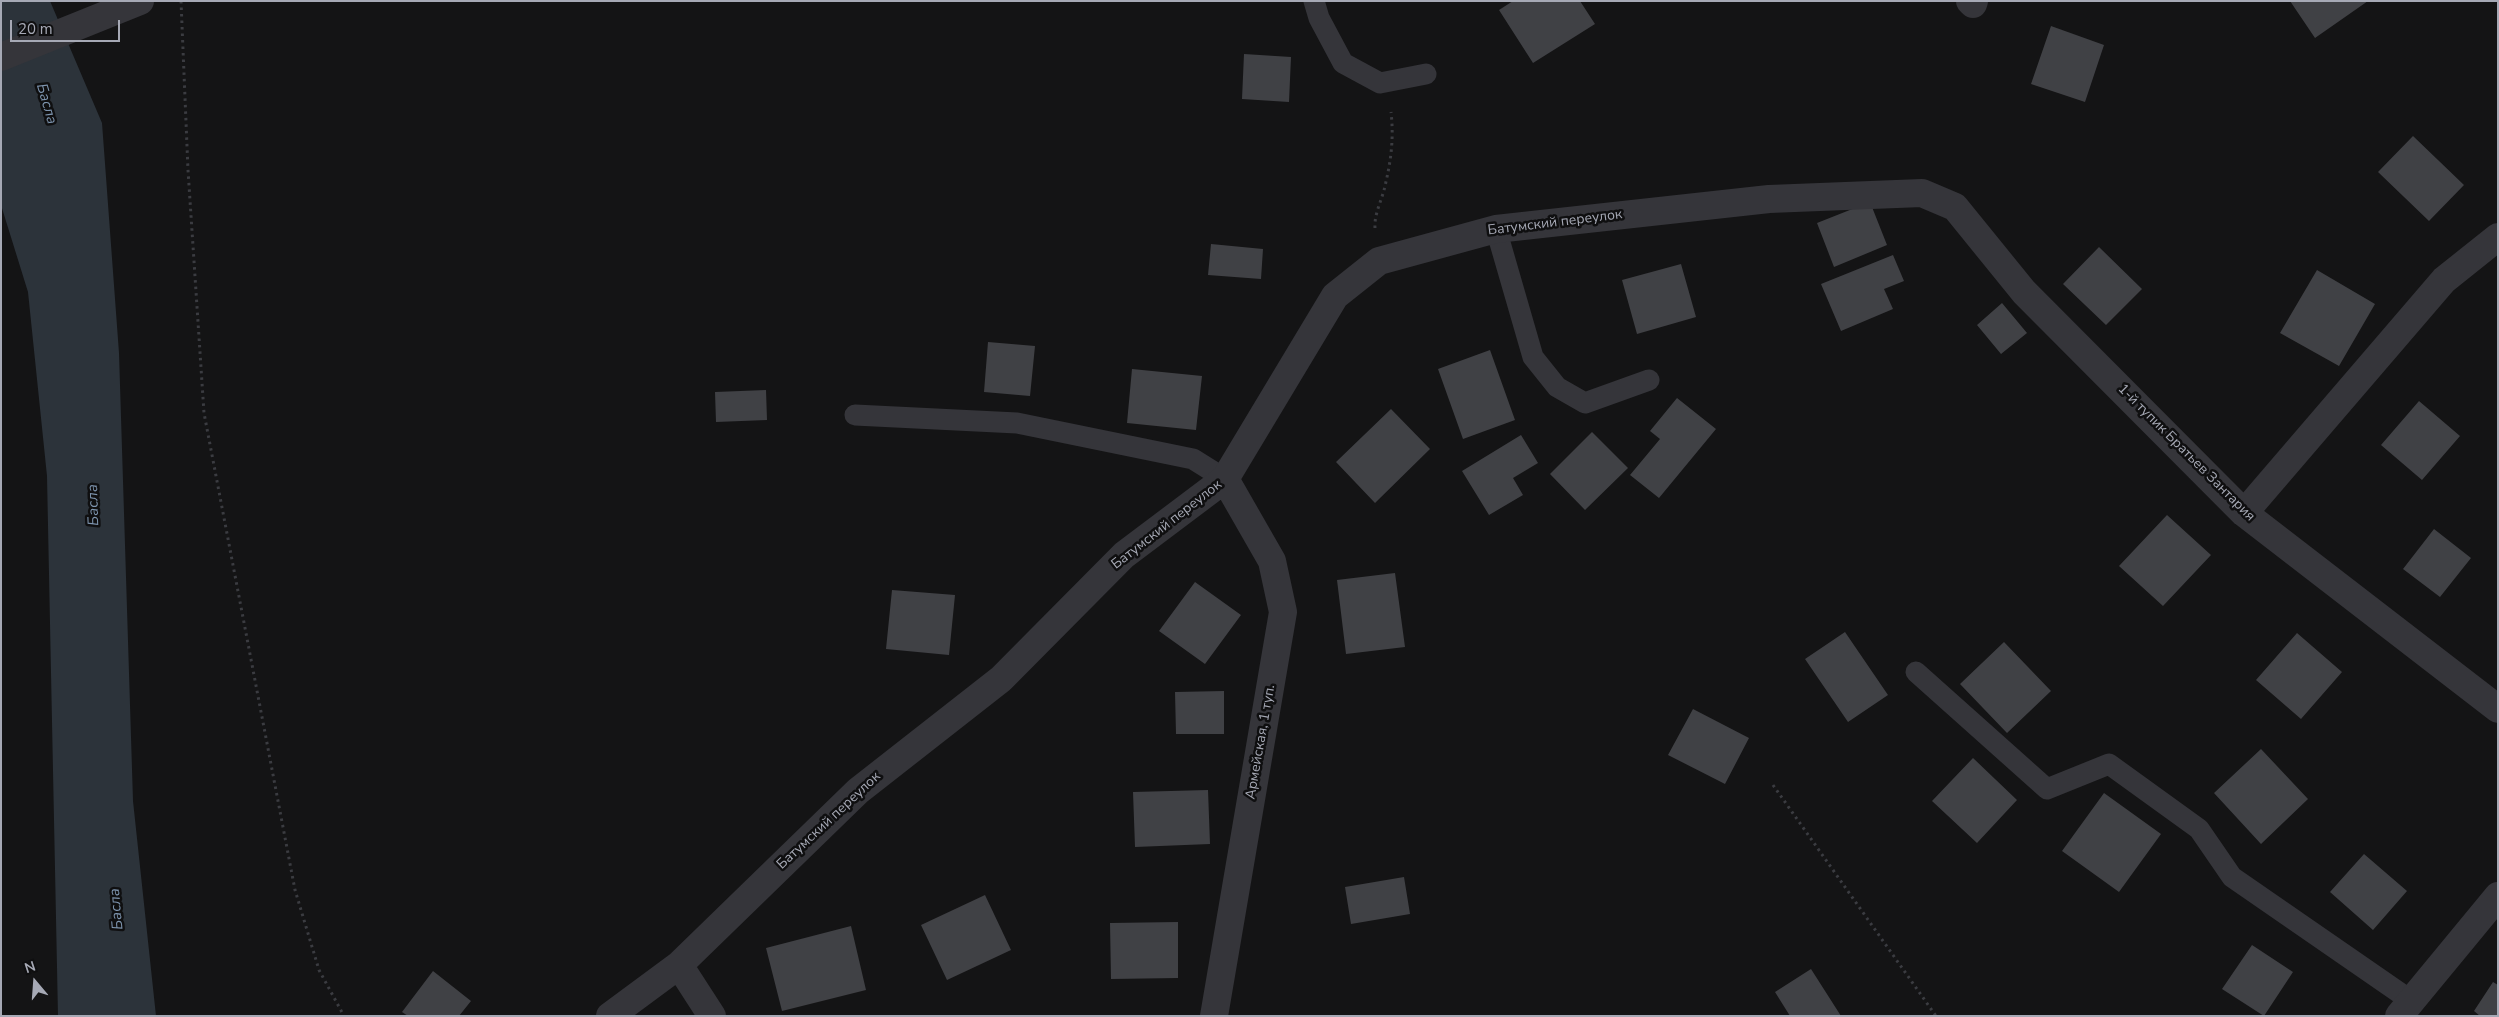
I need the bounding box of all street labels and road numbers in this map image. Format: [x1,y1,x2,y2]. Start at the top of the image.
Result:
street label: Батумский переулок [1487,206,1623,240]
street label: 1-й тупик Братьев Зантария [2114,381,2258,525]
street label: Батумский переулок [1109,477,1225,573]
street label: Армейская, 1 туп. [1243,683,1279,801]
street label: Батумский переулок [774,769,884,873]

